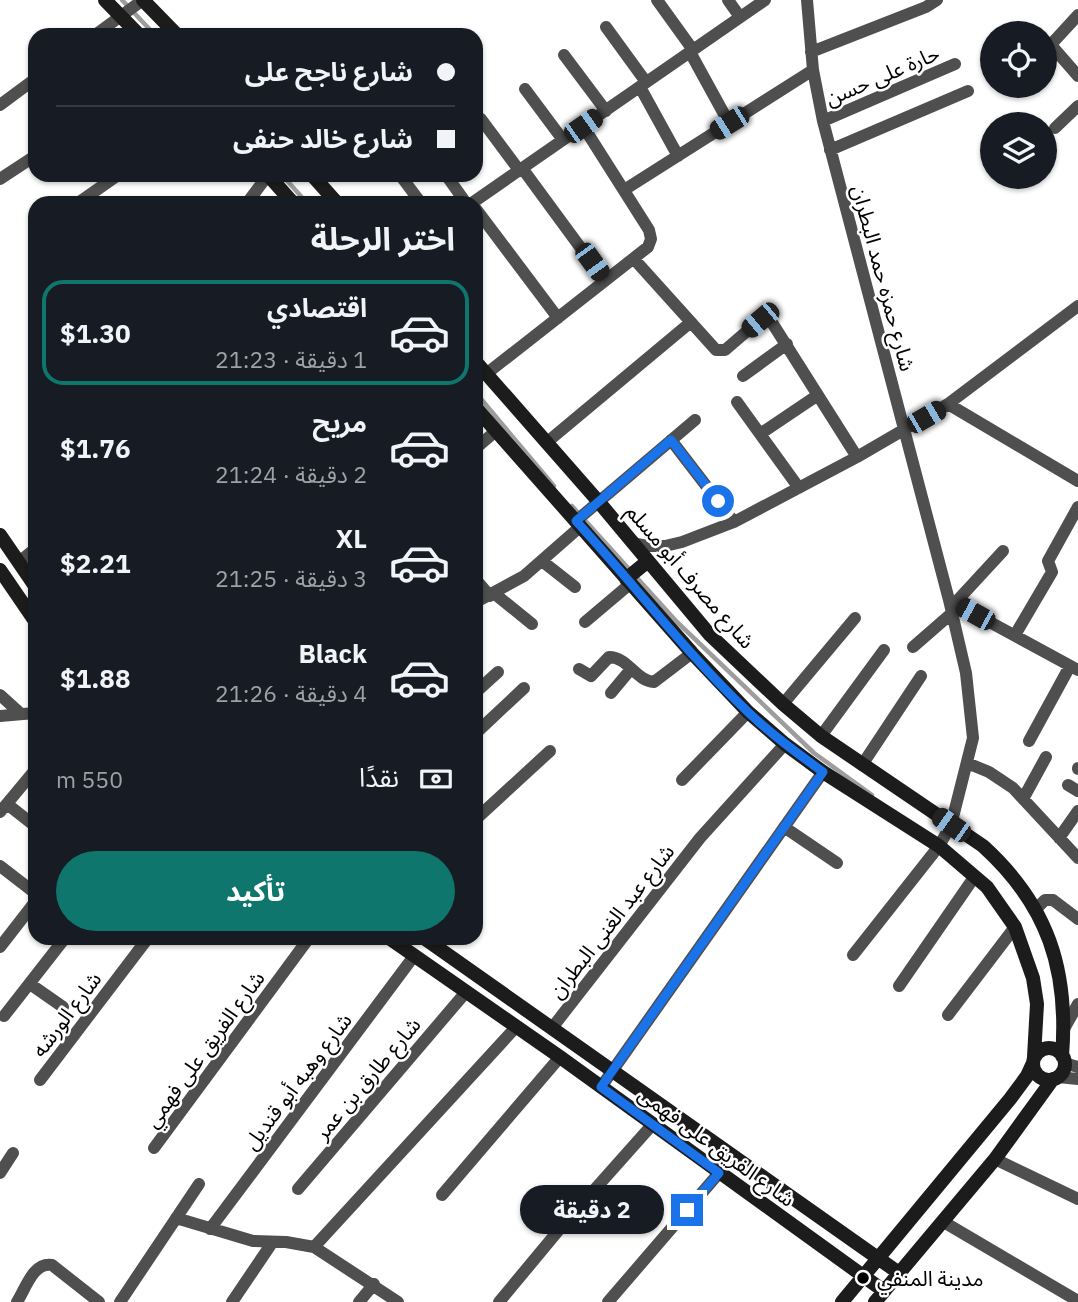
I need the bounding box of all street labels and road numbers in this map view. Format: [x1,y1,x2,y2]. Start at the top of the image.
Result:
street label: حارة على حسن [821,38,943,112]
street label: شارع حمزه حمد البطران [844,182,922,375]
street label: شارع مصرف أبو مسلم [619,498,761,655]
street label: شارع عبد الغنى البطران [542,838,682,1005]
street label: شارع الفريق على فهمي [138,965,273,1135]
street label: شارع الورشه [25,966,109,1064]
street label: شارع وهبه أبو قنديل [236,1007,359,1156]
street label: شارع طارق بن عمر [307,1011,428,1147]
street label: شارع الفريق على فهمى [632,1080,801,1214]

